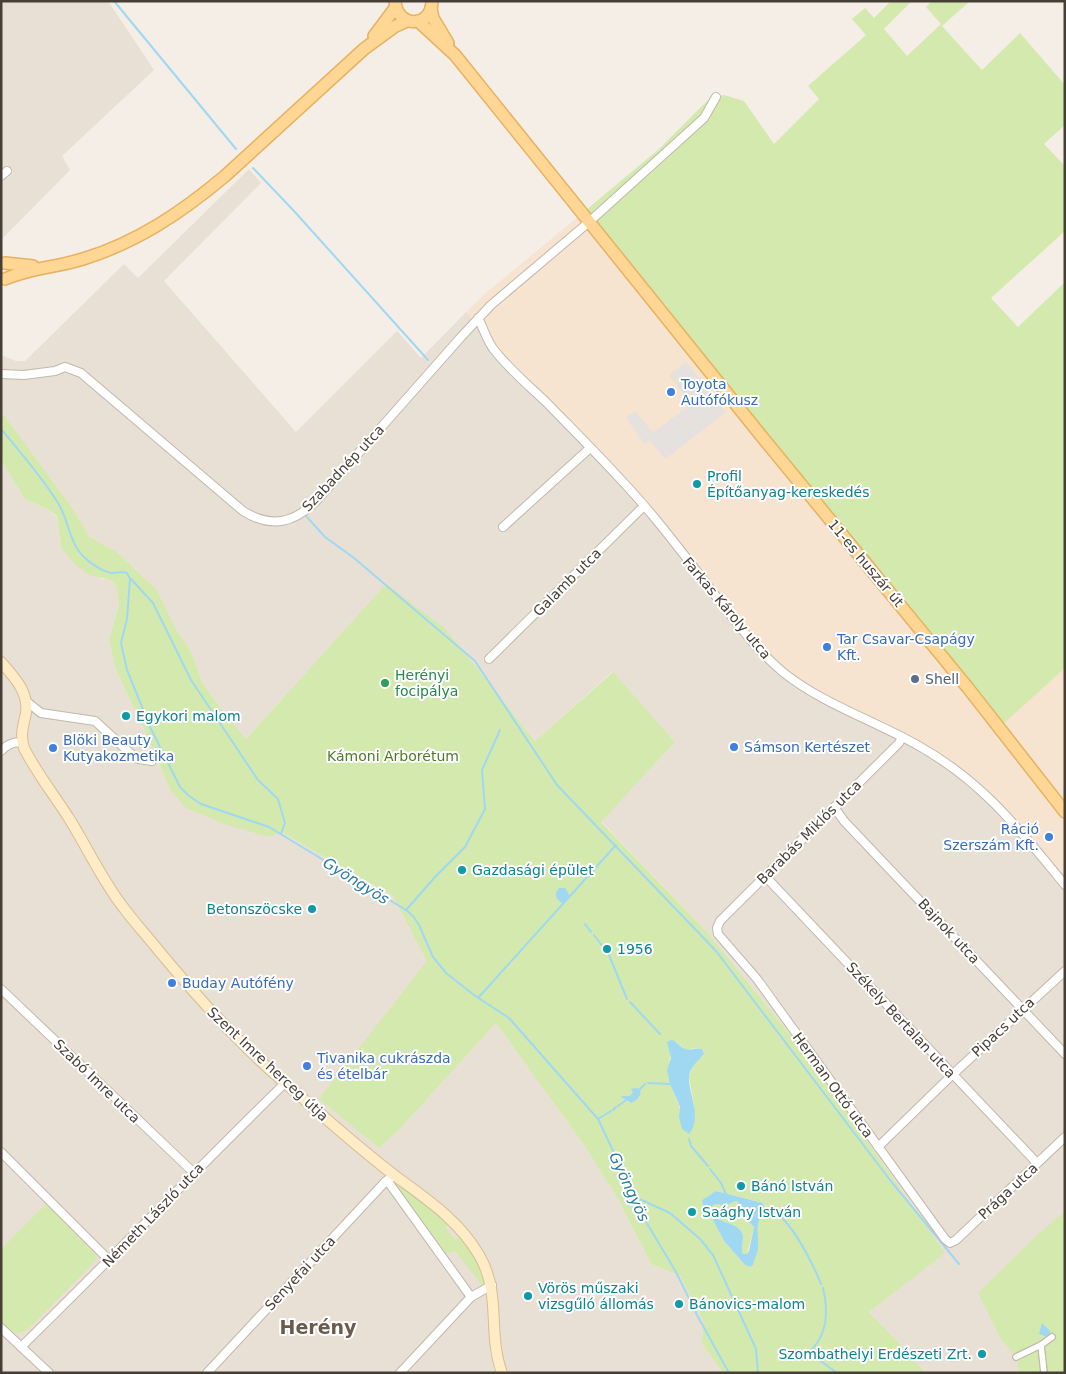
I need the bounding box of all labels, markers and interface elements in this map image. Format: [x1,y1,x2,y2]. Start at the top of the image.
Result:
place label: Toyota Autófókusz [680,376,758,408]
marker: Toyota Autófókusz [665,386,677,398]
street label: Szabadnép utca [299,421,387,515]
place label: Profil Építőanyag-kereskedés [707,468,870,500]
marker: Profil Építőanyag-kereskedés [691,478,703,490]
street label: 11-es huszár út [825,516,907,610]
street label: Galamb utca [530,545,604,619]
street label: Farkas Károly utca [680,554,774,662]
place label: Tar Csavar-Csapágy Kft. [836,631,975,663]
marker: Tar Csavar-Csapágy Kft. [821,641,833,653]
place label: Herényi focipálya [395,667,458,699]
place label: Shell [925,671,959,687]
marker: Shell [909,673,921,685]
marker: Herényi focipálya [379,677,391,689]
place label: Egykori malom [136,708,241,724]
marker: Egykori malom [120,710,132,722]
place label: Blöki Beauty Kutyakozmetika [63,732,174,764]
place label: Sámson Kertészet [744,739,870,755]
marker: Sámson Kertészet [728,741,740,753]
marker: Blöki Beauty Kutyakozmetika [47,742,59,754]
park label: Kámoni Arborétum [327,748,459,764]
street label: Barabás Miklós utca [754,777,864,887]
place label: Ráció Szerszám Kft. [943,821,1039,853]
marker: Ráció Szerszám Kft. [1043,831,1055,843]
water label: Gyöngyös [320,854,393,908]
place label: Gazdasági épület [472,862,594,878]
marker: Gazdasági épület [456,864,468,876]
street label: Bajnok utca [915,895,983,967]
place label: Betonszöcske [206,901,302,917]
marker: Betonszöcske [306,903,318,915]
place label: 1956 [617,941,653,957]
marker: 1956 [601,943,613,955]
street label: Székely Bertalan utca [843,959,959,1081]
place label: Buday Autófény [182,975,294,991]
marker: Buday Autófény [166,977,178,989]
street label: Pipacs utca [968,994,1038,1060]
street label: Szent Imre herceg útja [204,1004,332,1124]
street label: Herman Ottó utca [790,1029,876,1141]
street label: Szabó Imre utca [51,1036,143,1126]
place label: Tivanika cukrászda és ételbár [316,1050,451,1082]
marker: Tivanika cukrászda és ételbár [301,1060,313,1072]
water label: Gyöngyös [605,1149,653,1225]
street label: Németh László utca [99,1160,207,1270]
street label: Prága utca [975,1160,1041,1222]
place label: Bánó lstván [751,1178,833,1194]
marker: Bánó lstván [735,1180,747,1192]
place label: Saághy István [702,1204,801,1220]
marker: Saághy István [686,1206,698,1218]
street label: Senyefai utca [261,1233,339,1313]
place label: Vörös műszaki vizsgűló állomás [538,1280,654,1312]
marker: Vörös műszaki vizsgűló állomás [522,1290,534,1302]
place label: Bánovics-malom [689,1296,805,1312]
marker: Bánovics-malom [673,1298,685,1310]
district label: Herény [280,1316,357,1338]
place label: Szombathelyi Erdészeti Zrt. [778,1346,972,1362]
marker: Szombathelyi Erdészeti Zrt. [976,1348,988,1360]

